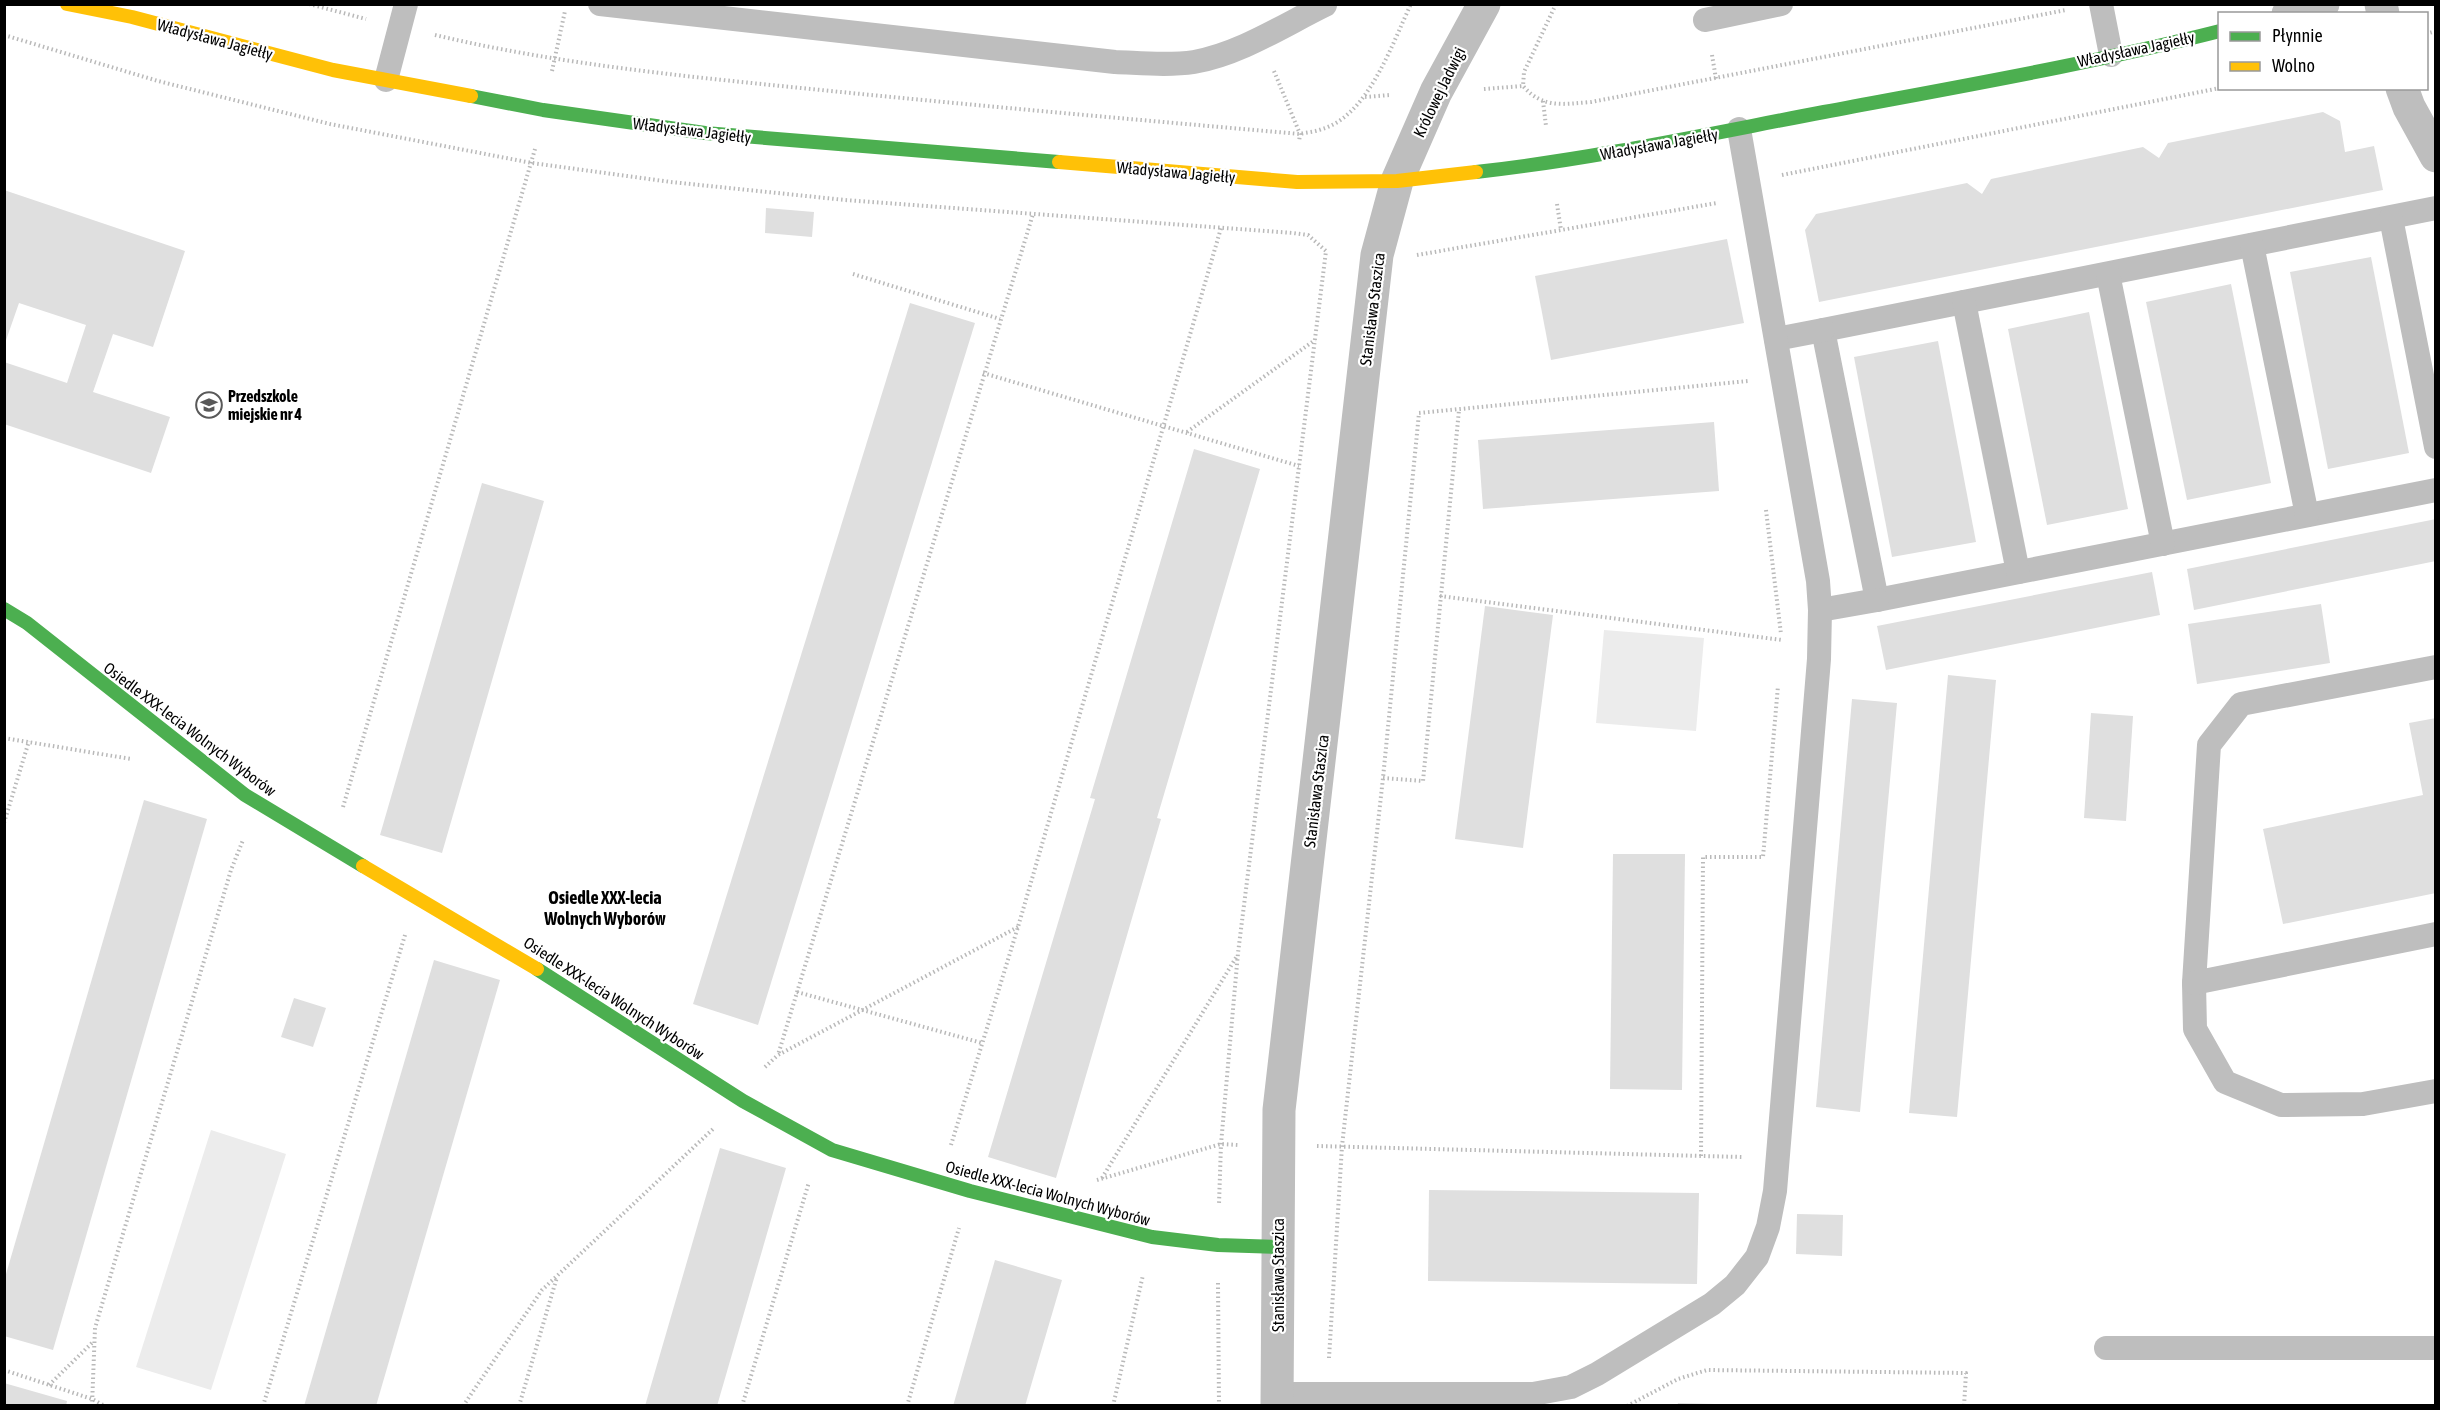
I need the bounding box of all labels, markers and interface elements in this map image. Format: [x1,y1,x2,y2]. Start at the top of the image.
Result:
legend [2218,12,2428,90]
street label: Władysława Jagiełły [155,15,275,64]
text: Płynnie [2272,25,2323,46]
street label: Władysława Jagiełły [2076,28,2197,71]
street label: Królowej Jadwigi [1409,44,1469,140]
text: Wolno [2272,55,2315,76]
street label: Władysława Jagiełły [632,114,753,147]
street label: Władysława Jagiełły [1599,125,1720,164]
street label: Władysława Jagiełły [1116,158,1237,187]
street label: Stanisława Staszica [1356,251,1388,367]
place label: Przedszkole miejskie nr 4 [228,387,303,423]
school or university icon: Przedszkole miejskie nr 4 [194,390,224,420]
street label: Osiedle XXX-lecia Wolnych Wyborów [100,658,280,801]
street label: Stanisława Staszica [1300,733,1332,849]
district label: Osiedle XXX-lecia Wolnych Wyborów [543,887,666,929]
street label: Osiedle XXX-lecia Wolnych Wyborów [520,933,708,1064]
street label: Osiedle XXX-lecia Wolnych Wyborów [944,1157,1153,1230]
street label: Stanisława Staszica [1269,1218,1287,1332]

